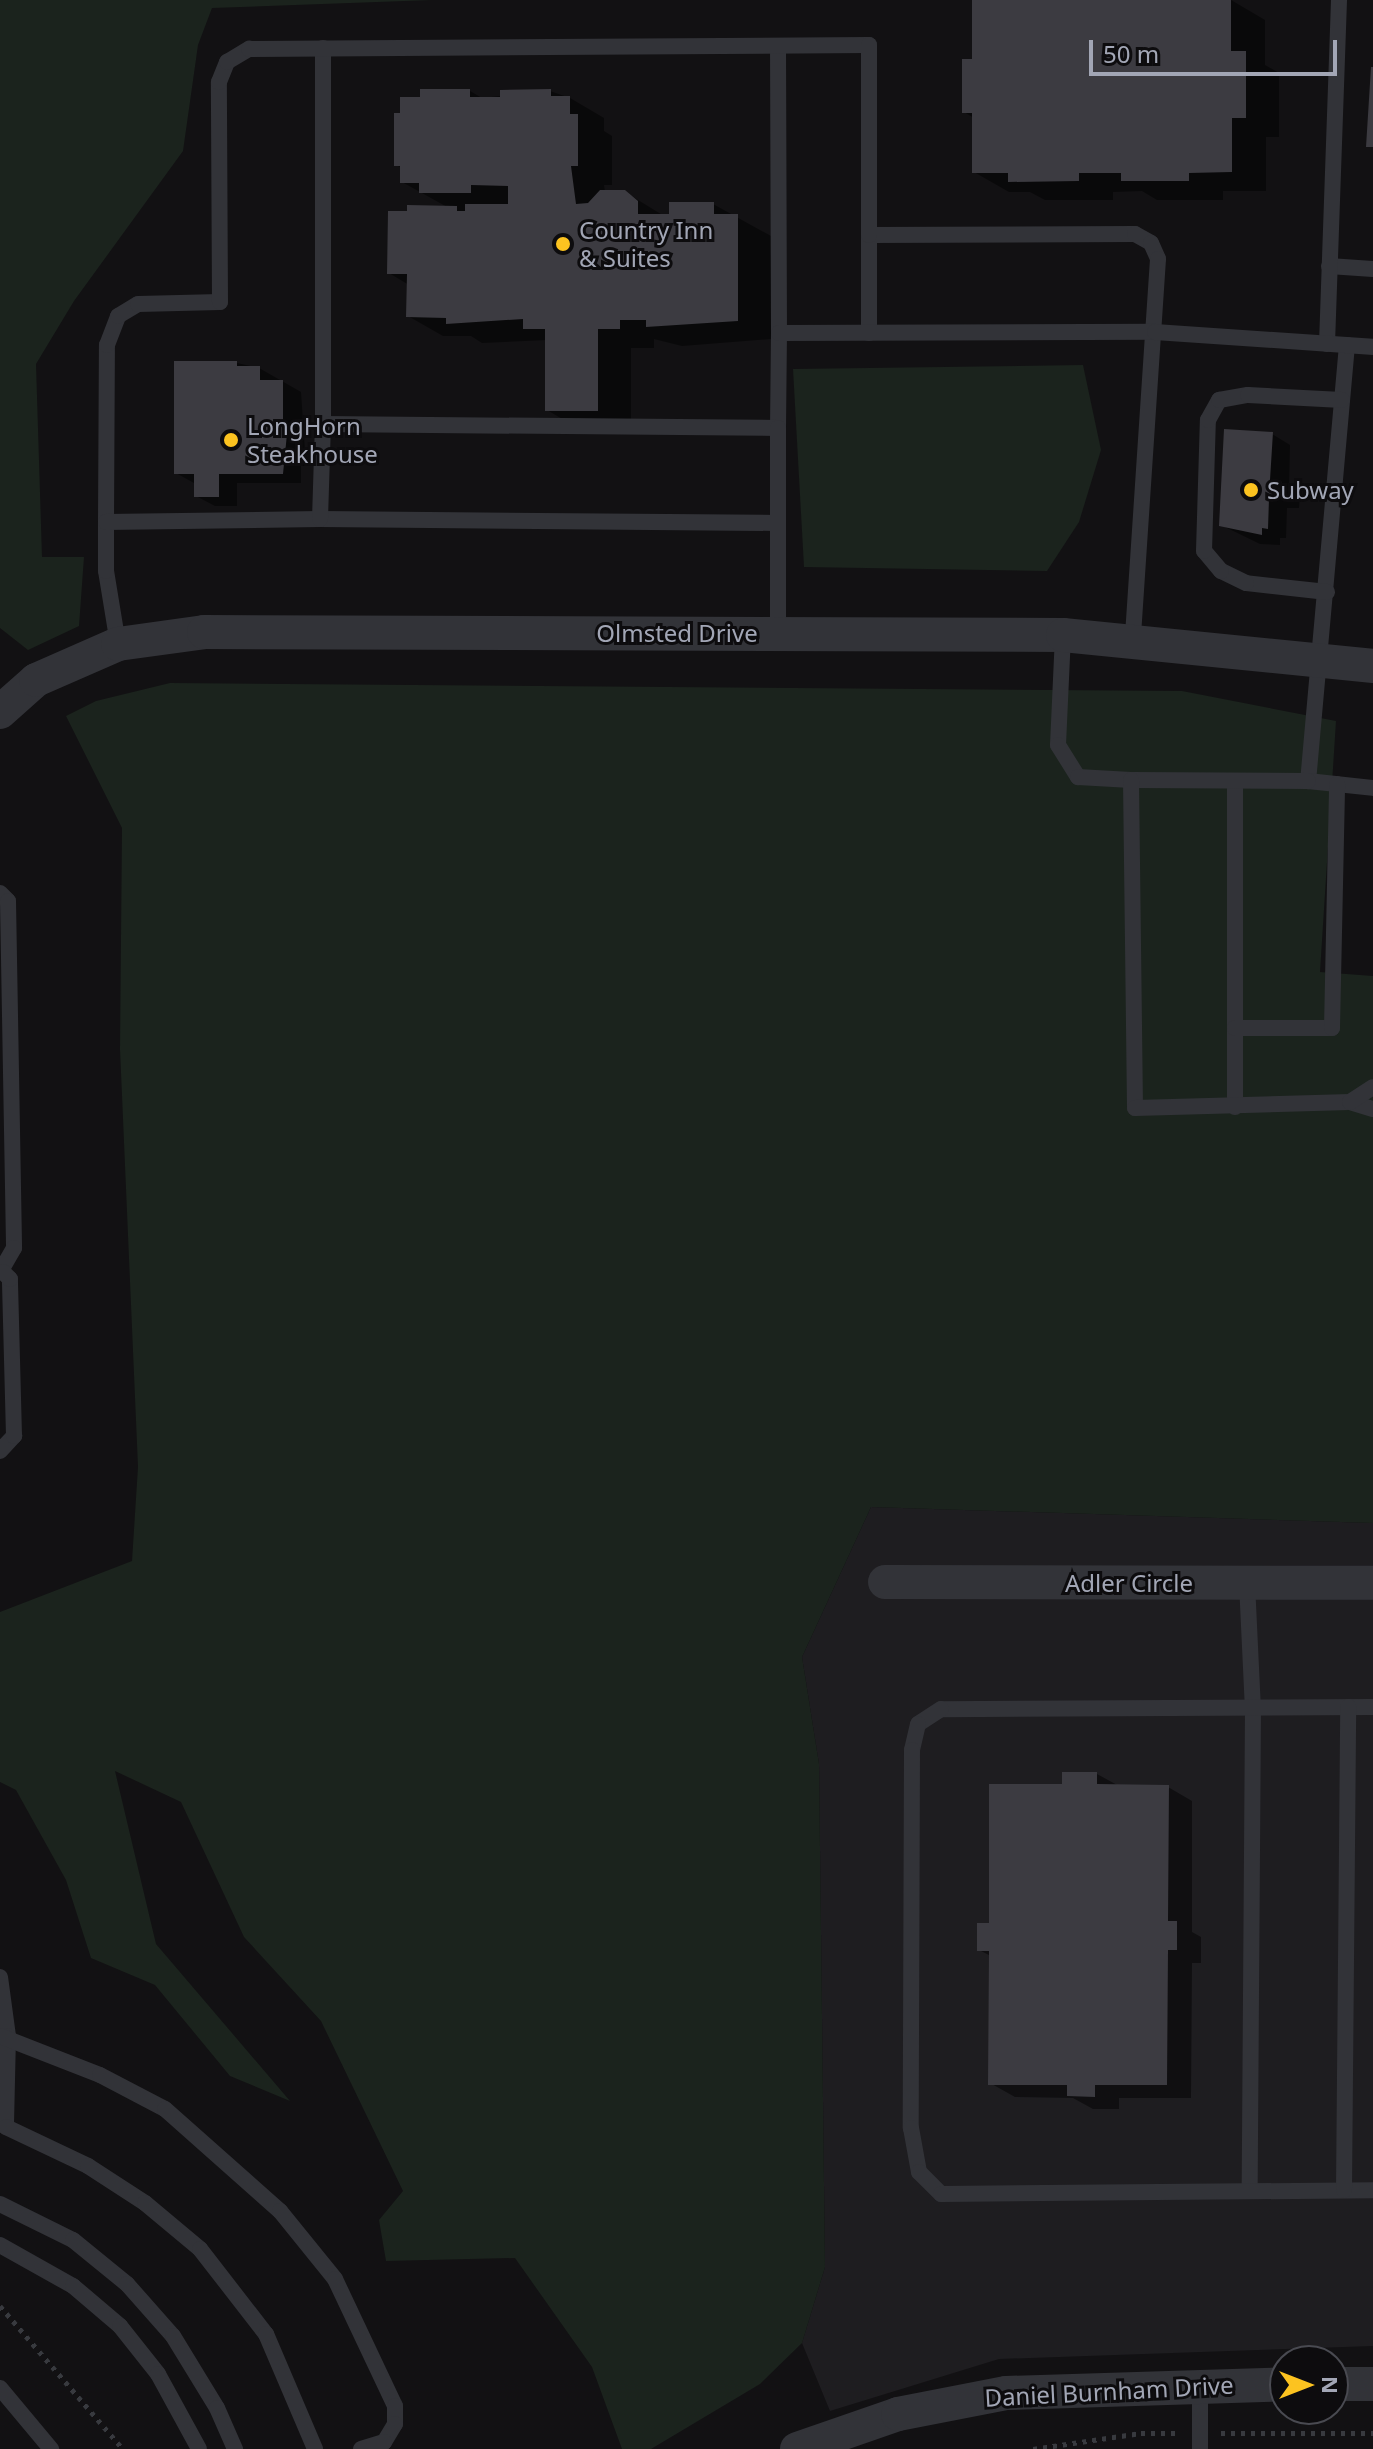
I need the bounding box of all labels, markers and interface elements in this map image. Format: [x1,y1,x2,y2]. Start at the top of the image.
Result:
scale bar [1093,24,1341,74]
text: 50 m [1103,37,1159,70]
place label: Country Inn & Suites [579,216,713,272]
marker: Country Inn & Suites [554,235,572,253]
place label: LongHorn Steakhouse [247,412,378,468]
marker: LongHorn Steakhouse [222,431,240,449]
place label: Subway [1267,476,1354,504]
marker: Subway [1242,481,1260,499]
street label: Olmsted Drive [596,619,758,647]
street label: Adler Circle [1065,1569,1193,1597]
north arrow [1269,2345,1349,2425]
street label: Daniel Burnham Drive [984,2370,1234,2412]
text: N [1316,2376,1346,2394]

